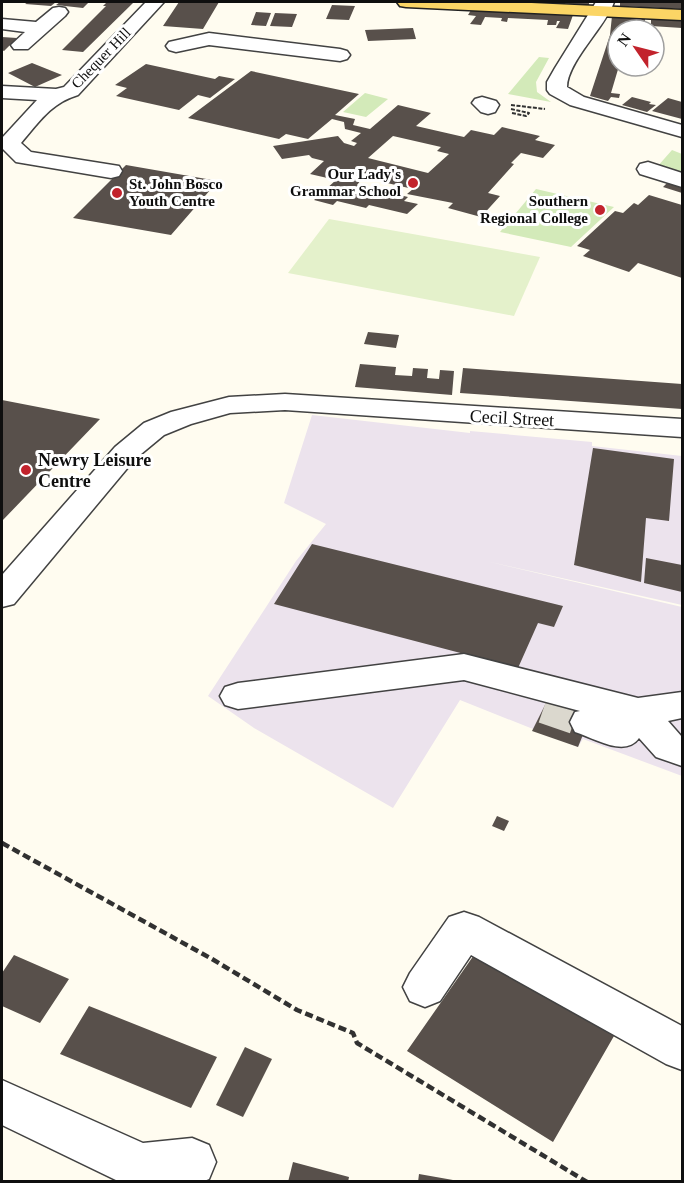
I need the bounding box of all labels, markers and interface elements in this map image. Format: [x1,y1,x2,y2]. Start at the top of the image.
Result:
north arrow [606,18,666,78]
street label: Chequer Hill [68,24,134,92]
text: N [614,30,635,49]
place label: Our Lady's Grammar School [290,166,401,199]
place label: St. John Bosco Youth Centre [129,176,223,209]
marker: Our Lady's Grammar School [406,176,420,190]
marker: St. John Bosco Youth Centre [110,186,124,200]
place label: Southern Regional College [480,193,589,226]
marker: Southern Regional College [593,203,607,217]
street label: Cecil Street [469,406,555,430]
place label: Newry Leisure Centre [38,450,151,491]
marker: Newry Leisure Centre [19,463,33,477]

